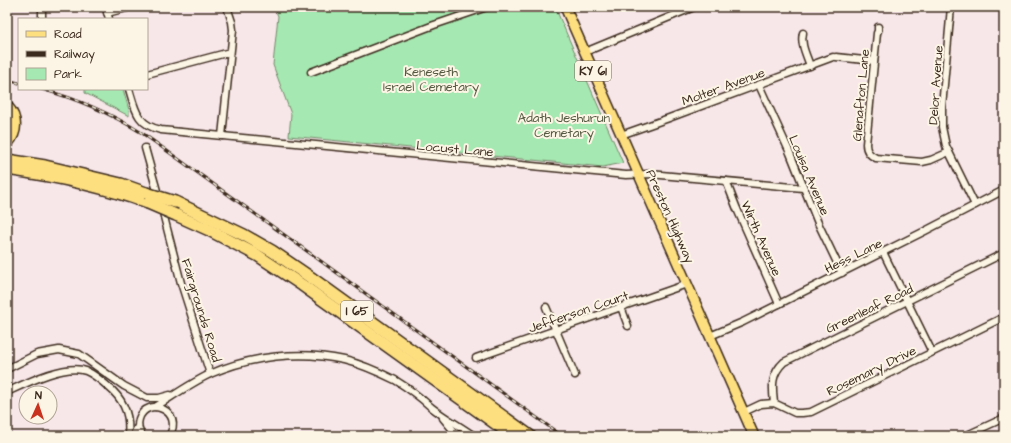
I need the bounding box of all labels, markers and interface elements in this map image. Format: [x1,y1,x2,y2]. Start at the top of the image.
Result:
legend [18,18,148,90]
text: Road [54,26,82,43]
street label: Delor Avenue [924,45,948,125]
text: Railway [54,46,95,64]
street label: Glenafton Lane [848,48,874,142]
road number: KY 61 [575,61,611,81]
park label: Keneseth Israel Cemetary [383,63,479,97]
street label: Molter Avenue [679,64,767,110]
text: Park [54,66,82,83]
park label: Adath Jeshurun Cemetary [518,109,611,143]
street label: Louisa Avenue [784,133,834,218]
street label: Locust Lane [416,137,494,161]
street label: Preston Highway [641,167,699,266]
street label: Wirth Avenue [736,198,786,279]
street label: Hess Lane [821,234,885,278]
street label: Fairgrounds Road [176,256,225,365]
street label: Greenleaf Road [823,280,916,338]
street label: Jefferson Court [526,286,631,337]
road number: I 65 [341,301,373,321]
street label: Rosemary Drive [824,341,920,401]
north arrow [18,385,58,425]
text: N [35,388,42,403]

